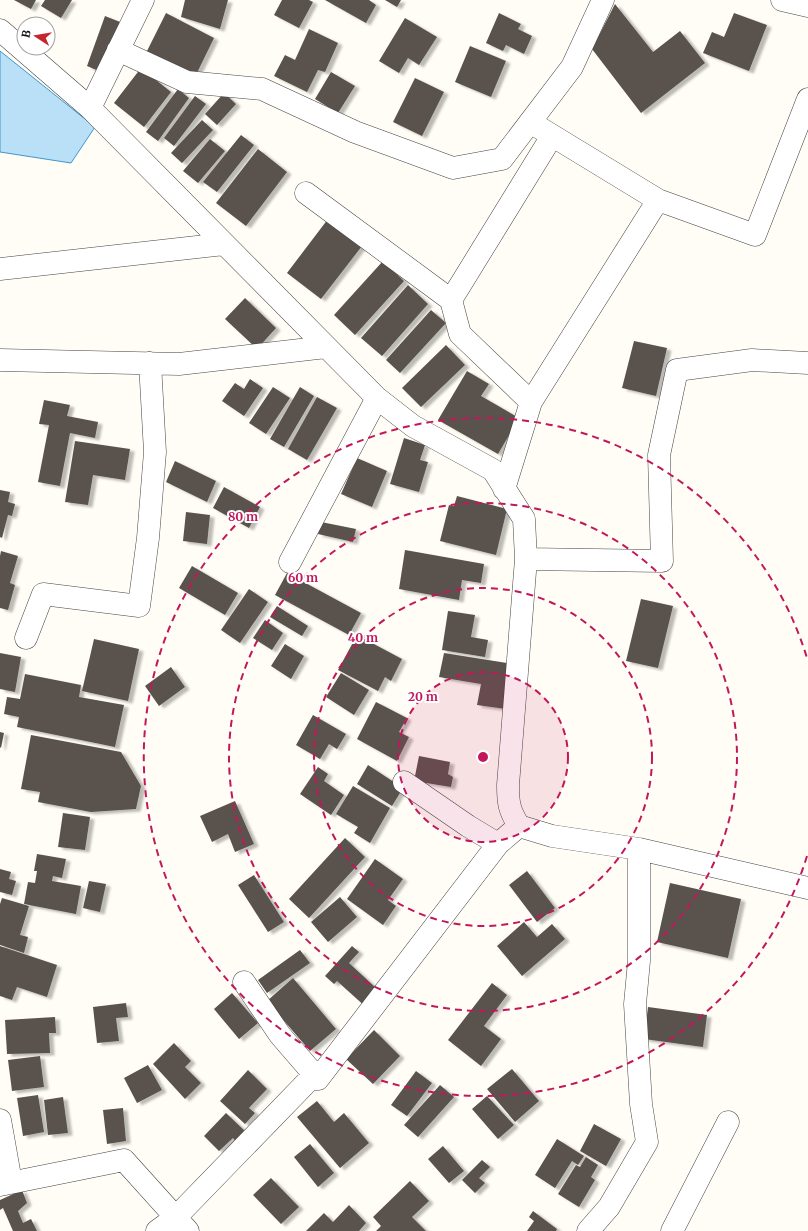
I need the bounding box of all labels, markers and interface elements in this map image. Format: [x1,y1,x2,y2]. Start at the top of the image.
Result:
north arrow [16,16,56,56]
text: B [19,28,34,39]
text: 80 m [228,509,258,524]
text: 60 m [288,570,318,585]
text: 40 m [348,630,378,645]
text: 20 m [408,689,438,704]
centre of rings [476,750,490,764]

